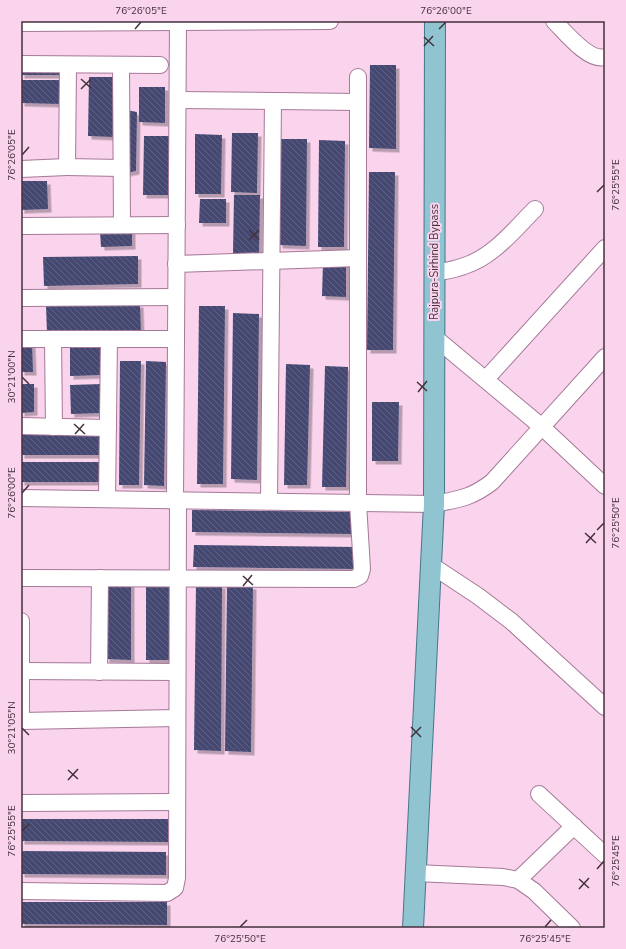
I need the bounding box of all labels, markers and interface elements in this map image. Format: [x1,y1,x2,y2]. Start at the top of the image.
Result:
text: 76°26'05"E [115,4,167,18]
text: 76°26'00"E [420,4,472,18]
text: 76°26'05"E [5,129,19,181]
text: 76°25'55"E [609,159,623,211]
street label: Rajpura-Sirhind Bypass [427,204,442,320]
text: 30°21'00"N [5,350,19,404]
text: 76°26'00"E [5,467,19,519]
text: 76°25'50"E [609,497,623,549]
text: 30°21'05"N [5,701,19,755]
text: 76°25'55"E [5,805,19,857]
text: 76°25'45"E [609,835,623,887]
text: 76°25'50"E [214,932,266,946]
text: 76°25'45"E [519,932,571,946]

